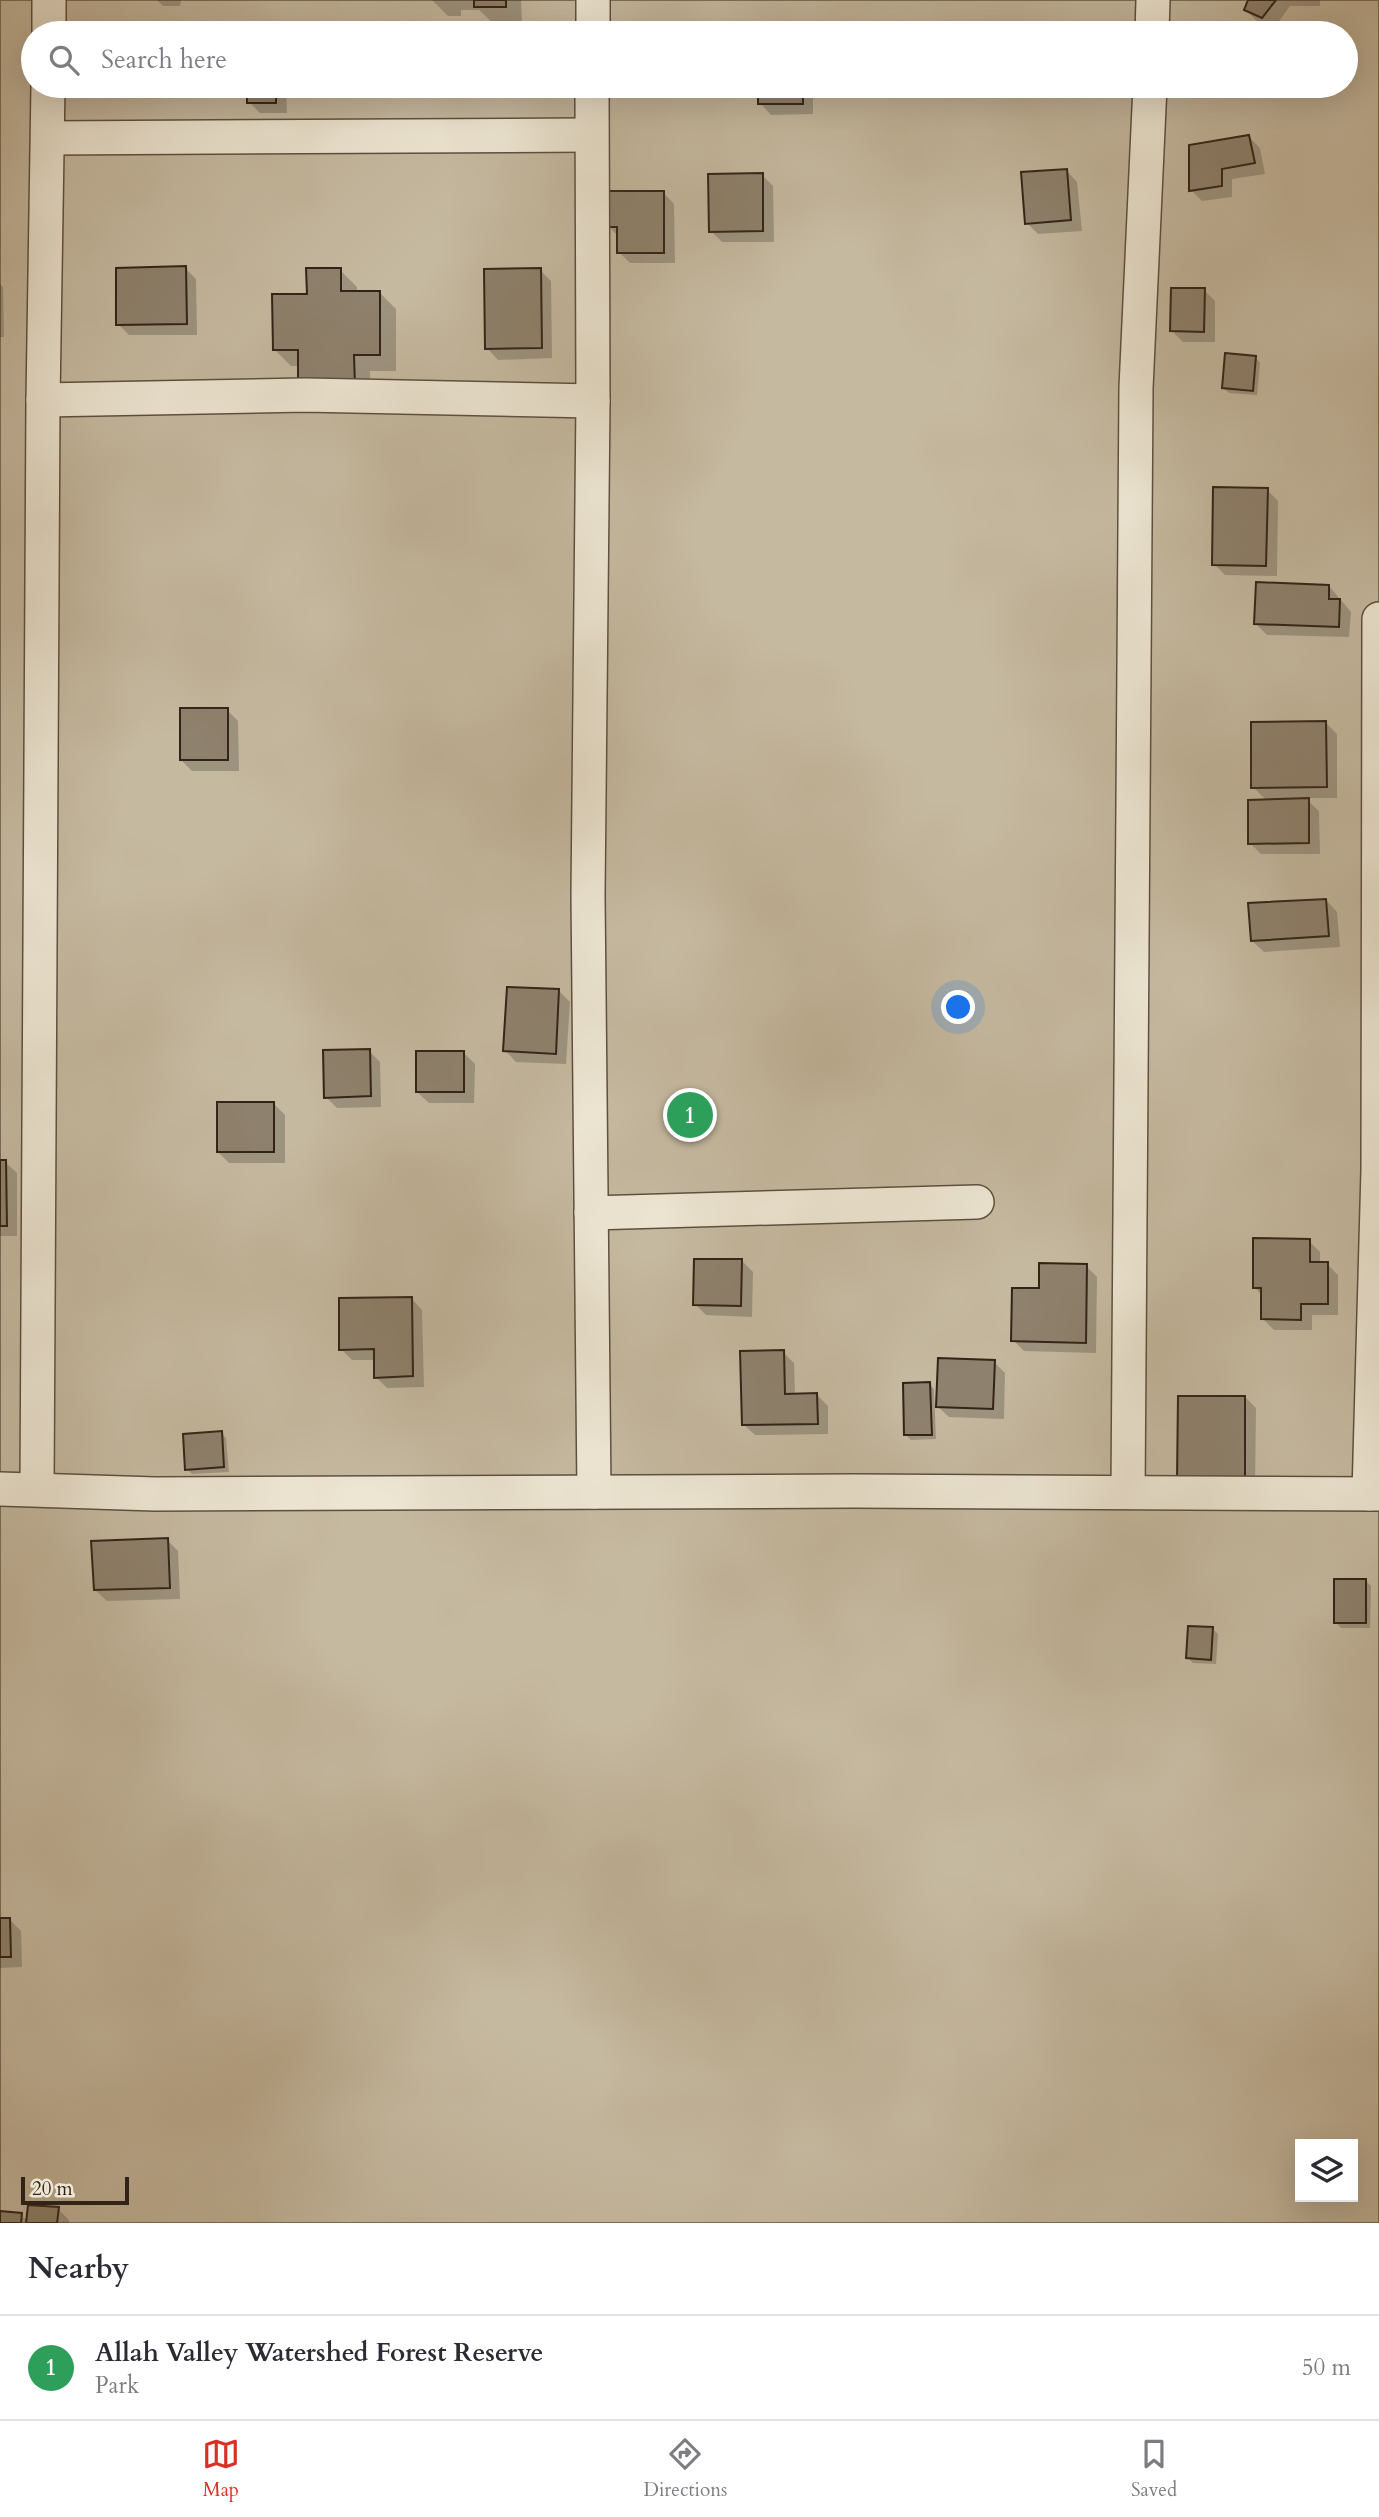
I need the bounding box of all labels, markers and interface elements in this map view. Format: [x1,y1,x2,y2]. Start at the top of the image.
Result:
search box [21,21,1358,98]
icon: search [45,41,83,79]
text: Search here [101,42,227,77]
your location [941,990,975,1024]
pin: 1 [667,1089,713,1141]
map controls [1295,2139,1358,2202]
button: layers [1295,2139,1358,2202]
scale bar [21,2174,130,2206]
text: 20 m [32,2176,73,2202]
text: Nearby [28,2248,129,2289]
text: Allah Valley Watershed Forest Reserve [95,2335,543,2370]
text: 1 [45,2352,57,2383]
text: 50 m [1302,2352,1351,2383]
text: Park [95,2370,139,2401]
tab: Map [202,2435,240,2503]
tab: Directions [644,2435,727,2503]
tab: Saved [1131,2435,1177,2503]

